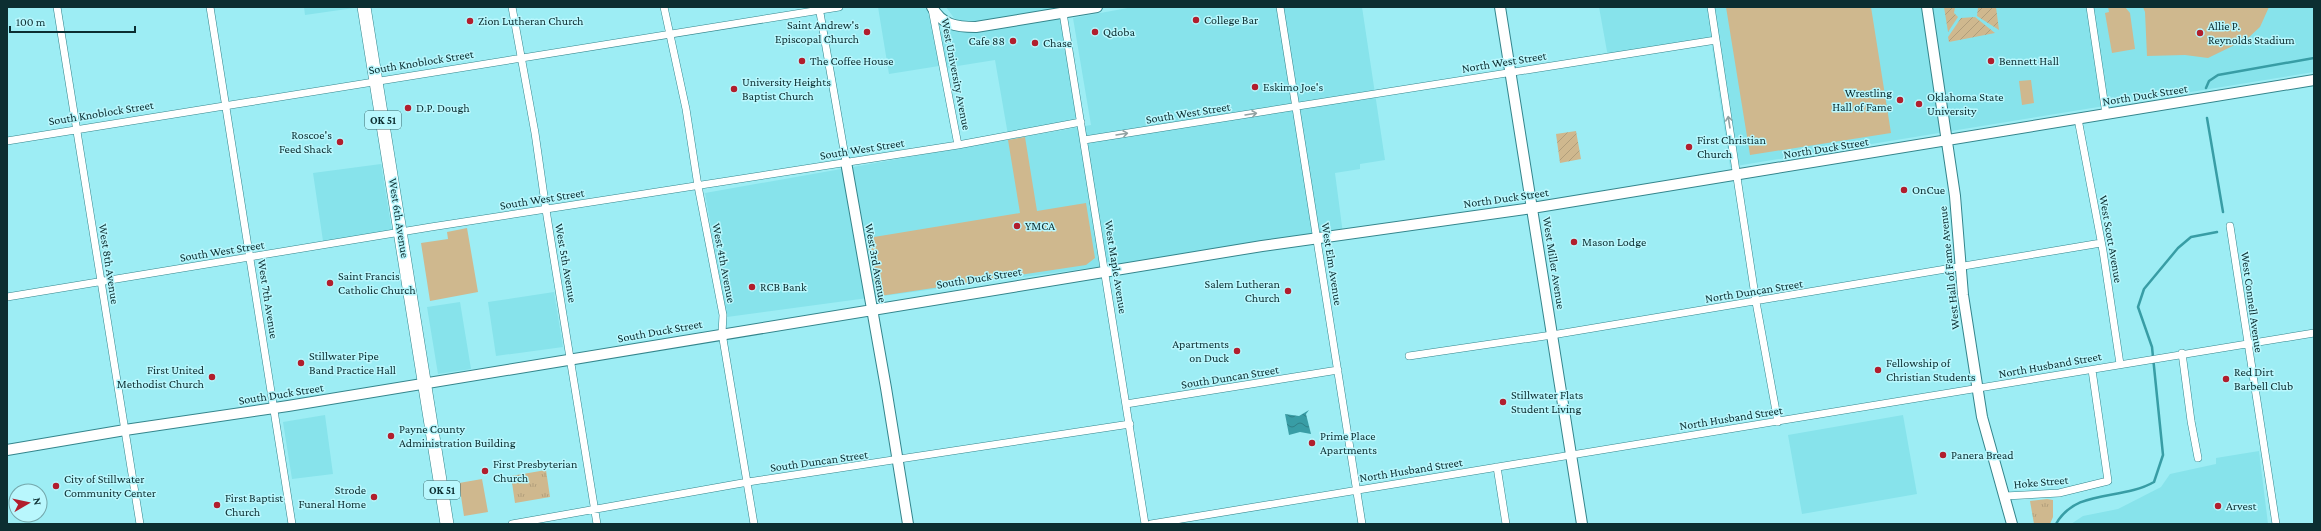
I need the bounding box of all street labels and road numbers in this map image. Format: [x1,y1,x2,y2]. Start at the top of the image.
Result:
street label: West University Avenue [938,17,974,131]
street label: South Knoblock Street [367,47,476,77]
street label: North West Street [1461,48,1548,76]
street label: North Duck Street [2101,81,2190,109]
street label: South Knoblock Street [47,98,156,128]
street label: South West Street [1145,99,1232,127]
road number: OK 51 [365,111,401,129]
street label: North Duck Street [1782,134,1871,162]
street label: South West Street [819,135,906,163]
street label: West 6th Avenue [386,177,412,259]
street label: South West Street [499,185,586,213]
street label: North Duck Street [1462,185,1551,211]
street label: West Scott Avenue [2096,194,2126,284]
street label: West Hall of Fame Avenue [1936,206,1962,330]
street label: West Miller Avenue [1540,216,1568,310]
street label: West Maple Avenue [1102,219,1130,315]
street label: West 5th Avenue [552,222,580,304]
street label: West 4th Avenue [709,222,739,304]
street label: West 3rd Avenue [862,222,890,304]
street label: West Elm Avenue [1319,222,1345,306]
street label: West 8th Avenue [96,223,122,305]
street label: South West Street [179,237,266,265]
street label: West Connell Avenue [2238,251,2266,353]
street label: West 7th Avenue [255,258,281,340]
street label: South Duck Street [935,264,1024,292]
street label: North Duncan Street [1704,276,1805,306]
street label: South Duck Street [616,316,705,345]
street label: North Husband Street [1997,349,2104,381]
street label: South Duncan Street [1180,362,1281,392]
street label: South Duck Street [237,380,326,408]
street label: North Husband Street [1678,403,1785,433]
street label: South Duncan Street [769,447,870,475]
street label: North Husband Street [1358,455,1465,485]
street label: Hoke Street [2013,473,2070,491]
road number: OK 51 [424,481,460,499]

